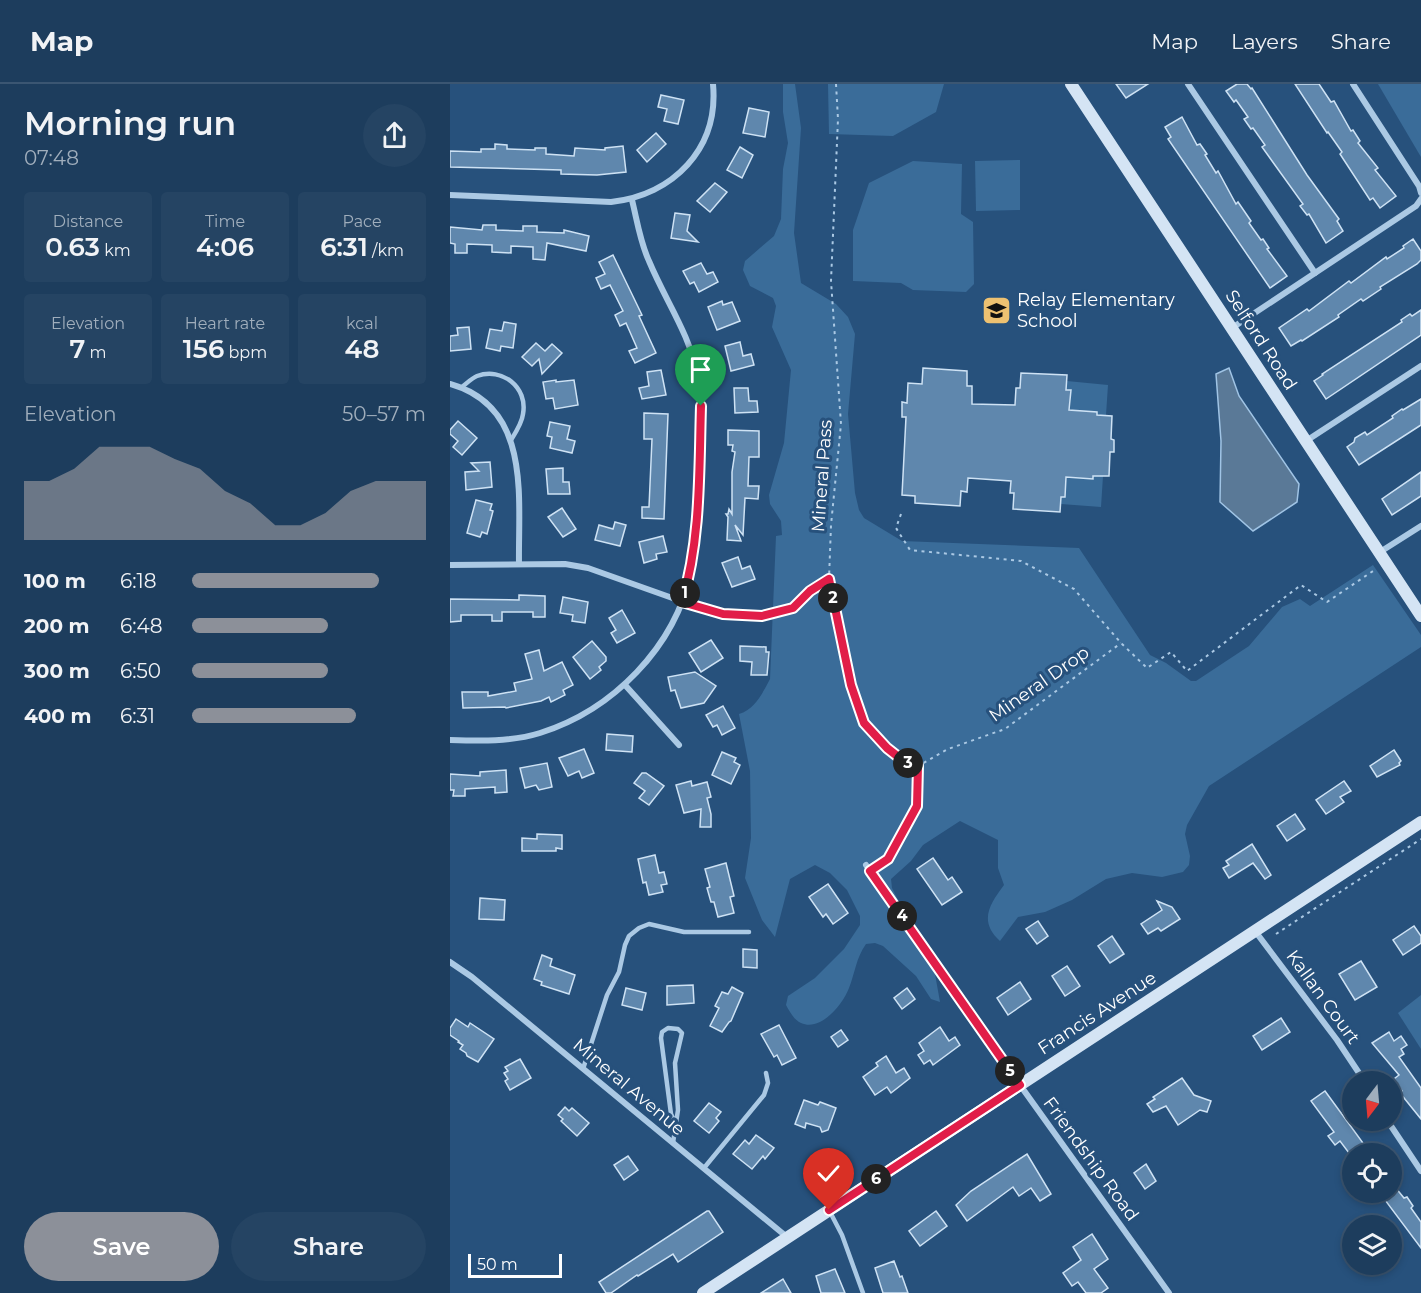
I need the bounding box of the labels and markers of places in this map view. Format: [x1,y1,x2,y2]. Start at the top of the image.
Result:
place label: Relay Elementary School [1017,289,1175,332]
school or university icon: Relay Elementary School [980,294,1012,326]
pin [675,344,726,406]
pin: 1 [670,578,700,608]
pin: 2 [818,583,848,613]
pin: 3 [893,748,923,778]
pin: 4 [887,901,917,931]
pin: 5 [995,1056,1025,1086]
pin [803,1148,854,1210]
pin: 6 [861,1164,891,1194]

